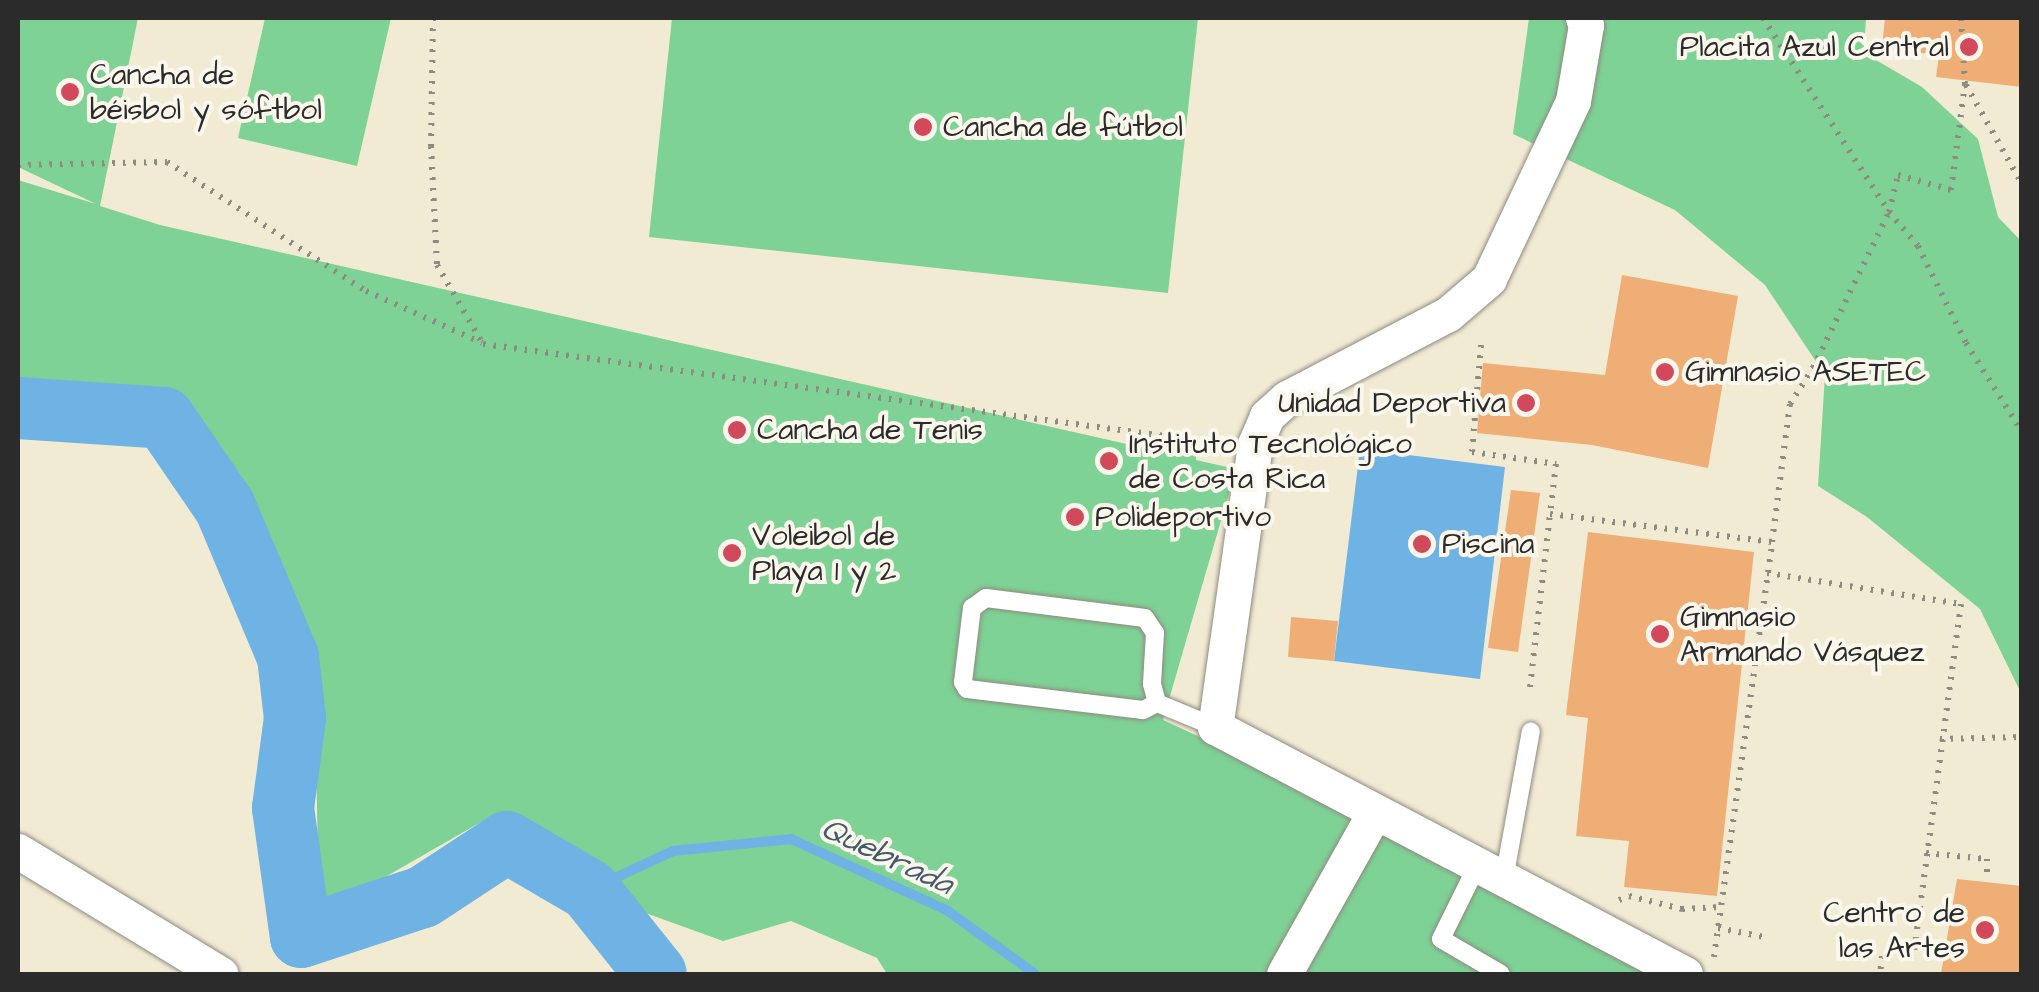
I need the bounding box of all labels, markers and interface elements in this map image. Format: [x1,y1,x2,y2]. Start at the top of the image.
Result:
place label: Placita Azul Central [1680,29,1949,65]
marker: Placita Azul Central [1958,36,1980,58]
place label: Cancha de béisbol y sóftbol [90,57,322,128]
marker: Cancha de béisbol y sóftbol [59,81,81,103]
place label: Cancha de fútbol [943,109,1183,145]
marker: Cancha de fútbol [912,116,934,138]
place label: Gimnasio ASETEC [1685,354,1926,390]
marker: Gimnasio ASETEC [1654,361,1676,383]
place label: Unidad Deportiva [1278,385,1506,421]
marker: Unidad Deportiva [1515,392,1537,414]
place label: Cancha de Tenis [757,412,983,448]
marker: Cancha de Tenis [726,419,748,441]
place label: Instituto Tecnológico de Costa Rica [1129,426,1412,496]
marker: Instituto Tecnológico de Costa Rica [1098,450,1120,472]
place label: Polideportivo [1095,499,1271,535]
marker: Polideportivo [1064,506,1086,528]
place label: Voleibol de Playa 1 y 2 [752,518,896,588]
place label: Piscina [1442,526,1535,562]
marker: Piscina [1411,533,1433,555]
marker: Voleibol de Playa 1 y 2 [721,542,743,564]
place label: Gimnasio Armando Vásquez [1680,599,1925,670]
marker: Gimnasio Armando Vásquez [1649,623,1671,645]
water label: Quebrada [815,810,959,904]
place label: Centro de las Artes [1823,895,1965,966]
marker: Centro de las Artes [1974,919,1996,941]

